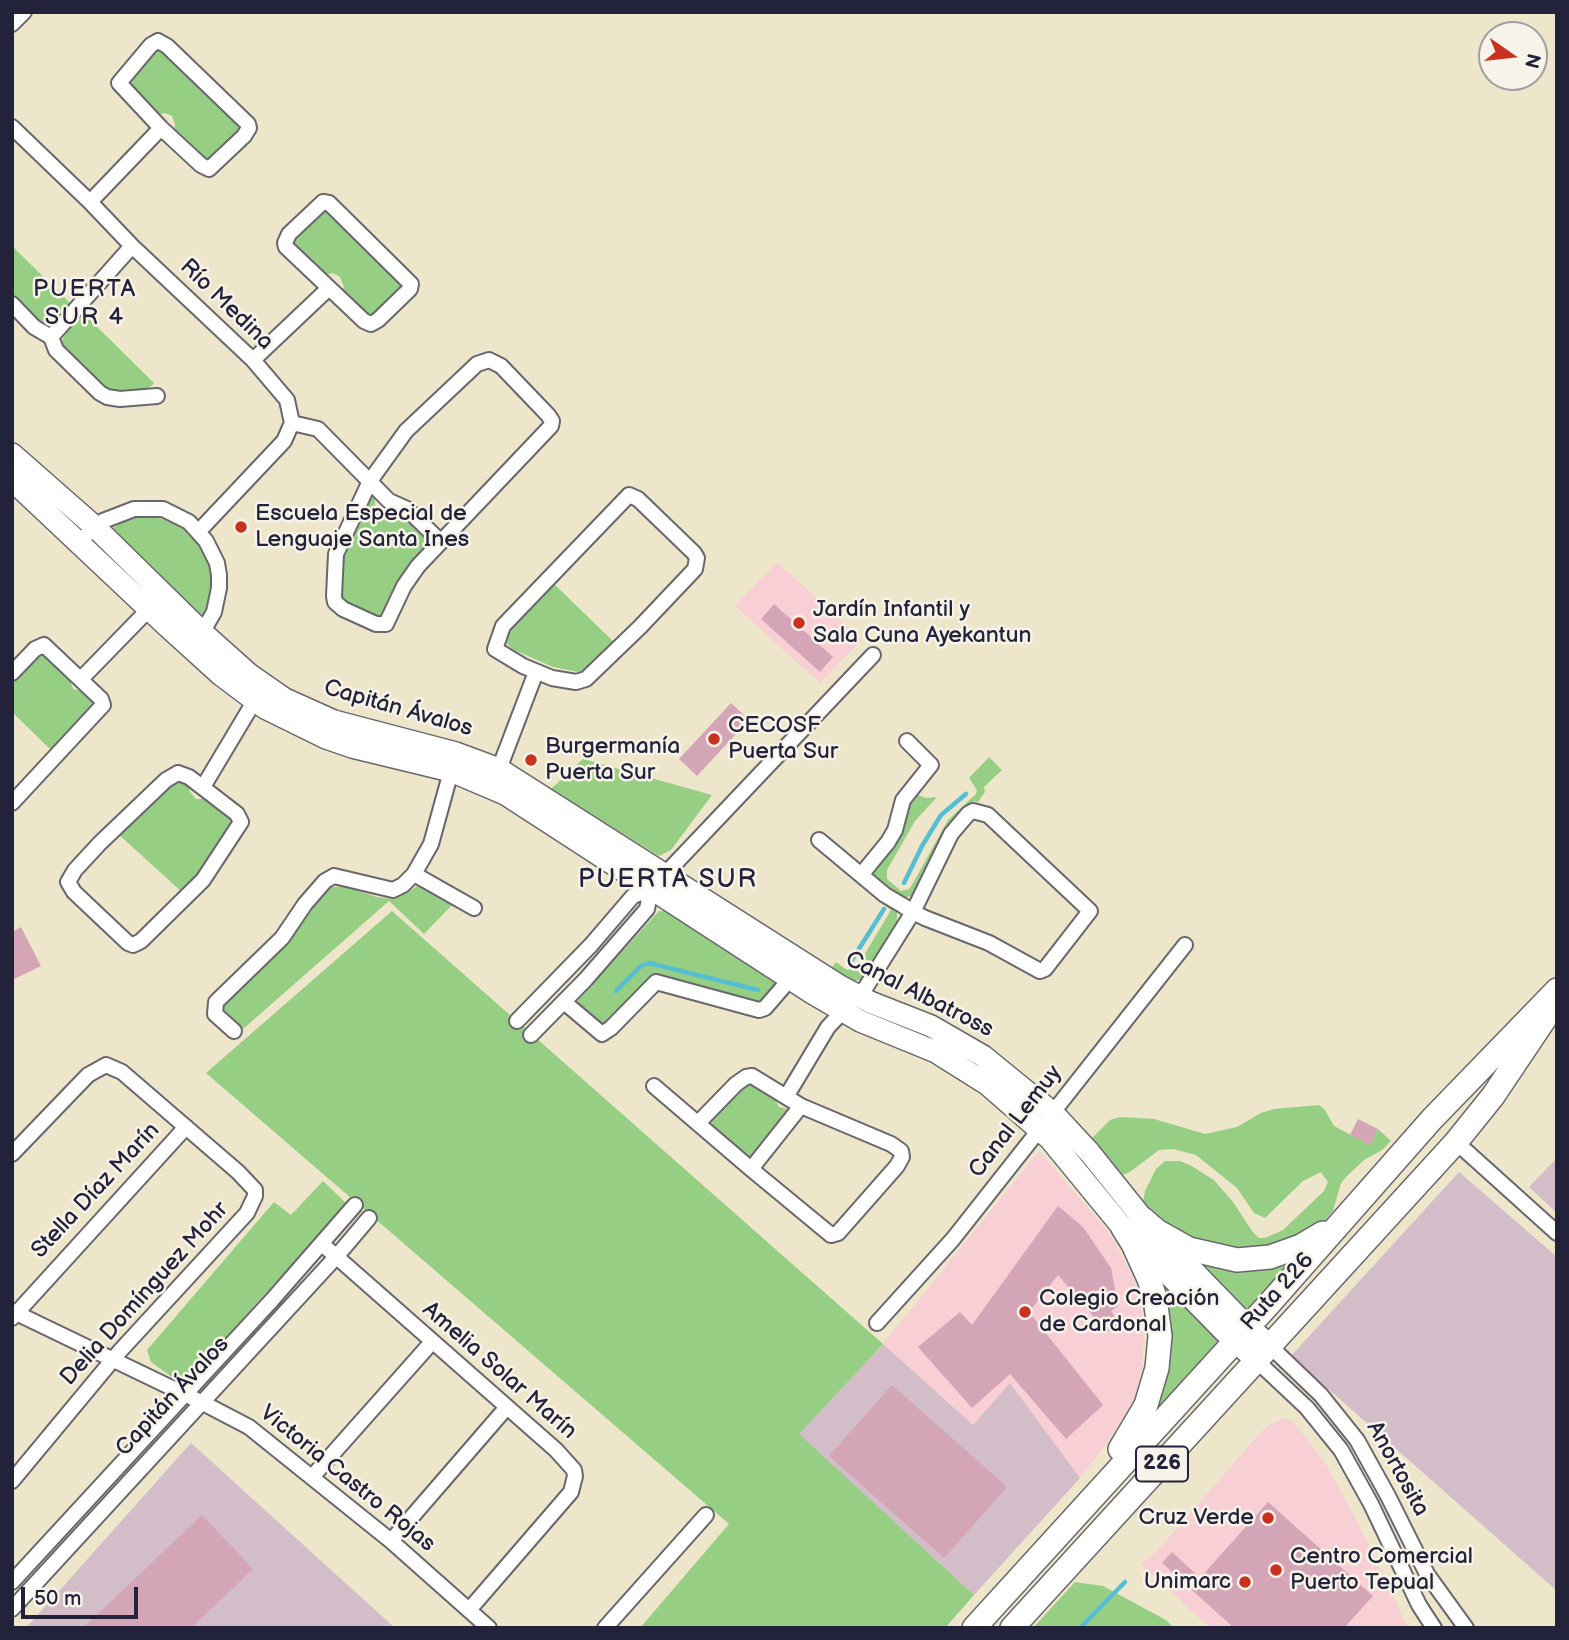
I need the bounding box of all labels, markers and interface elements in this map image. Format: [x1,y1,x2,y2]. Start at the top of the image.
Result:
north arrow [1478,21,1548,91]
text: N [1519,51,1545,70]
street label: Río Medina [174,254,278,356]
district label: PUERTA SUR 4 [34,276,136,332]
place label: Escuela Especial de Lenguaje Santa Ines [255,500,469,554]
marker: Escuela Especial de Lenguaje Santa Ines [233,519,249,535]
place label: Jardín Infantil y Sala Cuna Ayekantun [813,596,1031,650]
marker: Jardín Infantil y Sala Cuna Ayekantun [791,615,807,631]
street label: Capitán Ávalos [320,675,476,743]
place label: CECOSF Puerta Sur [728,712,838,766]
marker: CECOSF Puerta Sur [706,731,722,747]
place label: Burgermanía Puerta Sur [545,733,680,787]
marker: Burgermanía Puerta Sur [523,752,539,768]
district label: PUERTA SUR [579,864,757,896]
street label: Canal Albatross [840,946,998,1044]
street label: Canal Lemuy [964,1060,1068,1184]
street label: Stella Díaz Marín [26,1117,166,1265]
street label: Delia Domínguez Mohr [55,1196,235,1392]
street label: Ruta 226 [1236,1247,1320,1337]
place label: Colegio Creación de Cardonal [1039,1285,1220,1339]
street label: Amelia Solar Marín [416,1296,582,1446]
marker: Colegio Creación de Cardonal [1017,1304,1033,1320]
street label: Capitán Ávalos [111,1331,235,1463]
street label: Victoria Castro Rojas [254,1400,440,1558]
street label: Anortosita [1360,1417,1434,1521]
road number: 226 [1136,1446,1188,1482]
place label: Cruz Verde [1139,1504,1254,1532]
marker: Cruz Verde [1260,1510,1276,1526]
place label: Centro Comercial Puerto Tepual [1290,1543,1473,1597]
marker: Centro Comercial Puerto Tepual [1268,1562,1284,1578]
place label: Unimarc [1144,1568,1231,1596]
scale bar [24,1574,142,1618]
marker: Unimarc [1237,1574,1253,1590]
text: 50 m [34,1586,81,1611]

